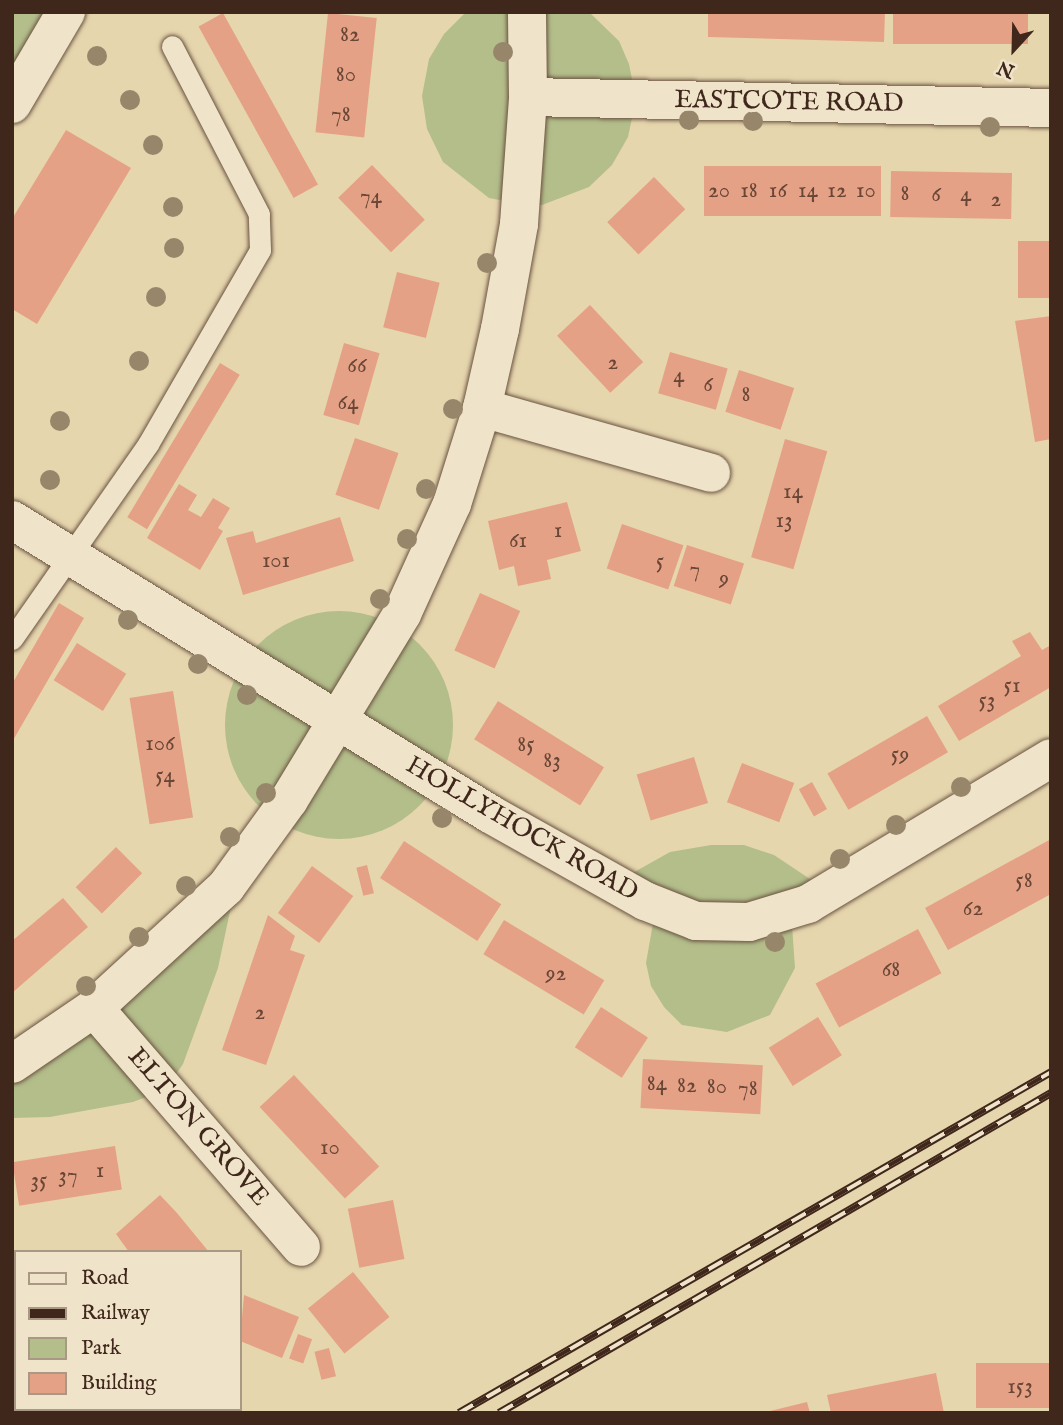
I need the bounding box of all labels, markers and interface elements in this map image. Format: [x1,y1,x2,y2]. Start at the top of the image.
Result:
north arrow [979,14,1049,84]
house number: 82 [340,21,360,49]
text: N [994,54,1018,83]
house number: 80 [336,61,356,89]
street label: EASTCOTE ROAD [674,84,904,120]
house number: 78 [331,101,351,129]
house number: 20 [708,177,730,205]
house number: 18 [740,177,758,205]
house number: 16 [769,177,787,205]
house number: 14 [798,177,818,205]
house number: 12 [827,177,847,205]
house number: 10 [856,177,876,205]
house number: 8 [900,180,910,208]
house number: 6 [931,181,941,209]
house number: 4 [960,181,972,209]
house number: 74 [360,183,382,211]
house number: 2 [991,186,1001,214]
house number: 2 [608,349,618,377]
house number: 66 [347,352,367,380]
house number: 4 [673,362,685,390]
house number: 6 [703,371,713,399]
house number: 8 [741,381,751,409]
house number: 64 [338,389,358,417]
house number: 14 [783,478,803,506]
house number: 13 [775,507,793,535]
house number: 1 [554,517,562,545]
house number: 61 [509,527,527,555]
house number: 101 [262,547,290,575]
house number: 5 [656,548,664,576]
house number: 7 [690,556,700,584]
house number: 9 [719,565,729,593]
house number: 51 [1004,672,1020,700]
house number: 53 [979,687,995,715]
house number: 106 [145,730,175,758]
house number: 85 [517,731,535,759]
house number: 59 [891,741,909,769]
house number: 83 [543,747,561,775]
street label: HOLLYHOCK ROAD [400,750,644,908]
house number: 54 [155,762,175,790]
house number: 58 [1015,867,1033,895]
house number: 62 [963,895,983,923]
house number: 68 [882,956,900,984]
house number: 92 [546,960,566,988]
house number: 2 [255,999,265,1027]
street label: ELTON GROVE [121,1041,275,1213]
house number: 84 [647,1070,667,1098]
house number: 82 [677,1072,697,1100]
house number: 80 [707,1073,727,1101]
house number: 78 [738,1075,758,1103]
house number: 10 [320,1134,340,1162]
house number: 1 [96,1157,104,1185]
house number: 37 [58,1162,78,1190]
house number: 35 [31,1167,47,1195]
legend [14,1250,242,1411]
text: Road [81,1265,128,1292]
text: Railway [81,1300,150,1327]
text: Park [81,1335,121,1362]
text: Building [81,1370,156,1397]
house number: 153 [1007,1373,1033,1401]

